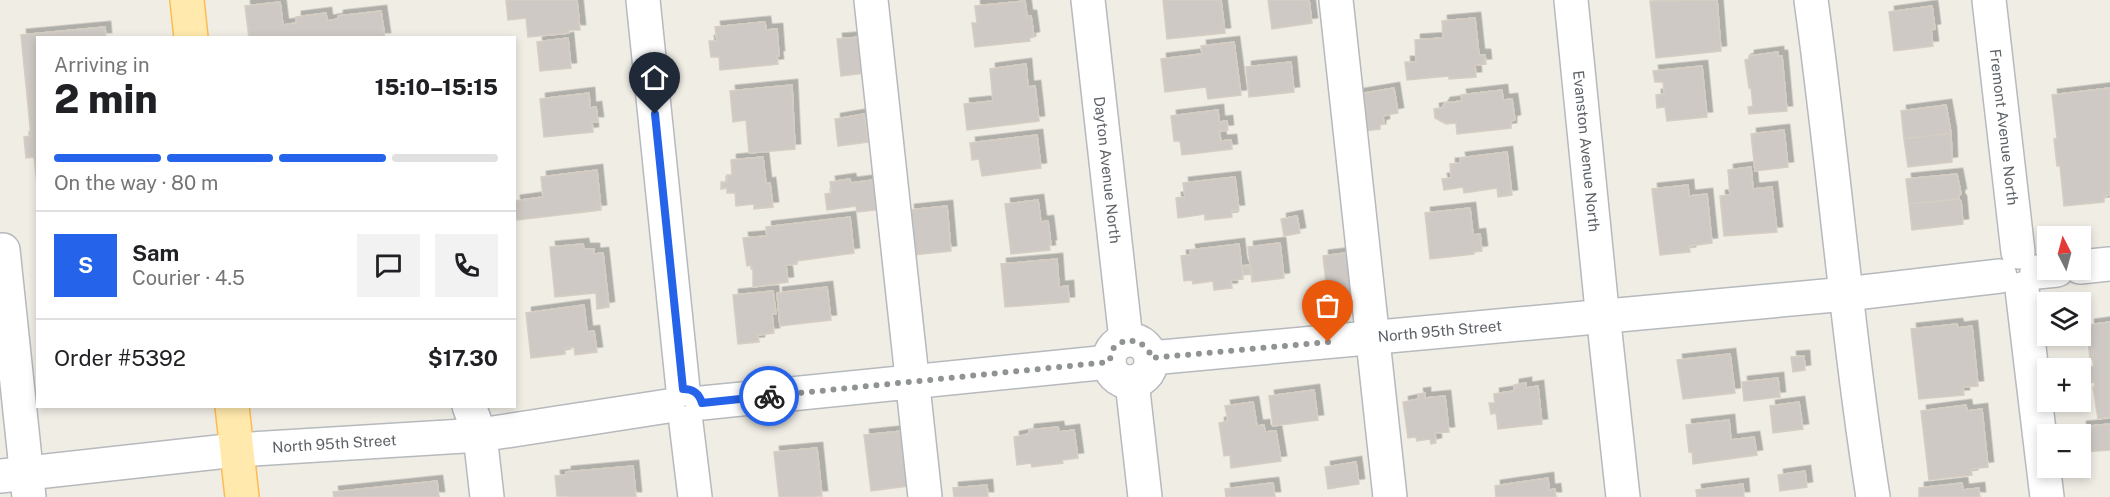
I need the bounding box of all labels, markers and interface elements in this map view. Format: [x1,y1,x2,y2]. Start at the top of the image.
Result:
street label: Fremont Avenue North [1987,48,2022,206]
pin [629,52,680,114]
text: Arriving in [54,53,149,77]
icon: home [638,61,671,94]
street label: Evanston Avenue North [1570,70,1603,233]
text: 15:10–15:15 [375,74,498,100]
text: 2 min [54,76,158,122]
street label: Dayton Avenue North [1091,95,1124,244]
text: On the way · 80 m [54,171,218,195]
north arrow [2037,226,2091,280]
map controls [2037,226,2091,478]
button: chat [357,234,420,297]
button: phone [435,234,498,297]
text: Sam [132,240,179,266]
text: S [78,252,93,278]
text: Courier · 4.5 [132,266,245,290]
pin [1302,280,1353,342]
icon: bag [1311,289,1344,322]
button: layers [2037,292,2091,346]
street label: North 95th Street [1377,317,1503,345]
text: Order #5392 [54,345,186,371]
text: $17.30 [428,345,498,371]
button: + [2037,358,2091,412]
courier [739,366,799,426]
icon: bike [753,380,786,413]
button: − [2037,424,2091,478]
street label: North 95th Street [272,431,397,456]

